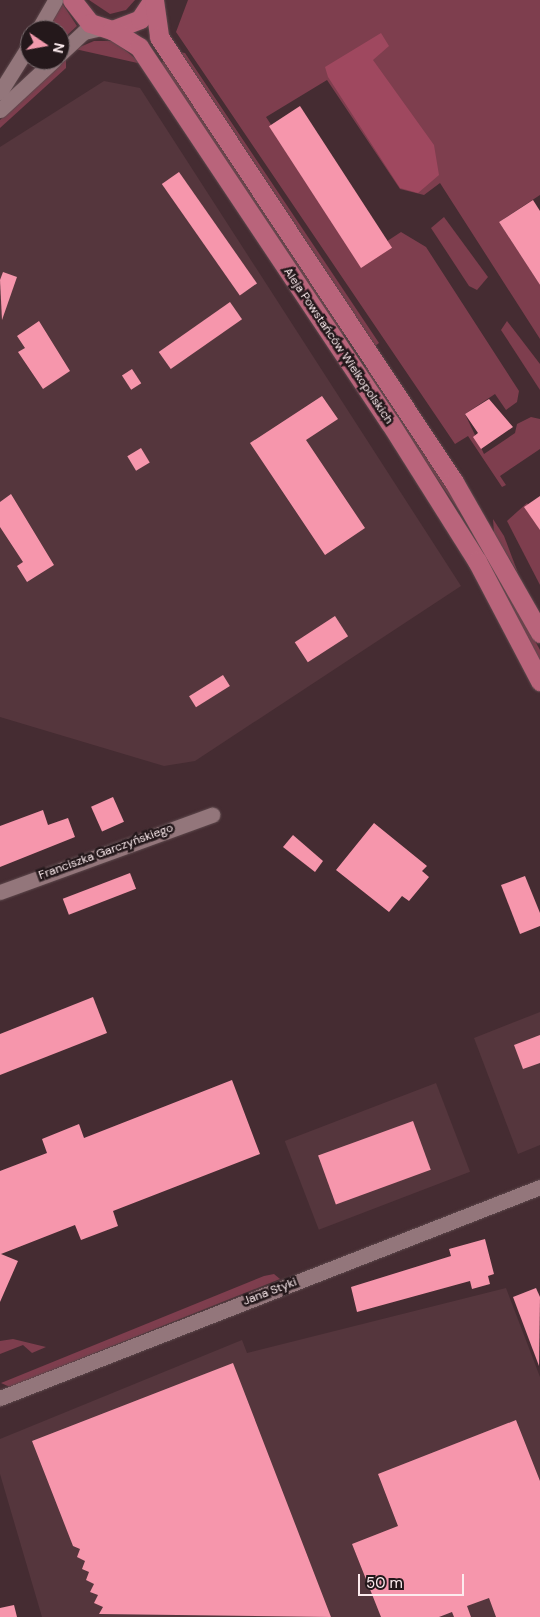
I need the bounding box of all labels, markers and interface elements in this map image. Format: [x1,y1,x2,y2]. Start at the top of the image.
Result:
north arrow [20,20,70,70]
text: N [49,41,69,55]
street label: Aleja Powstańców Wielkopolskich [280,265,396,427]
street label: Franciszka Garczyńskiego [37,821,175,883]
street label: Jana Styki [241,1275,299,1309]
scale bar [360,1564,466,1596]
text: 50 m [366,1573,403,1593]

